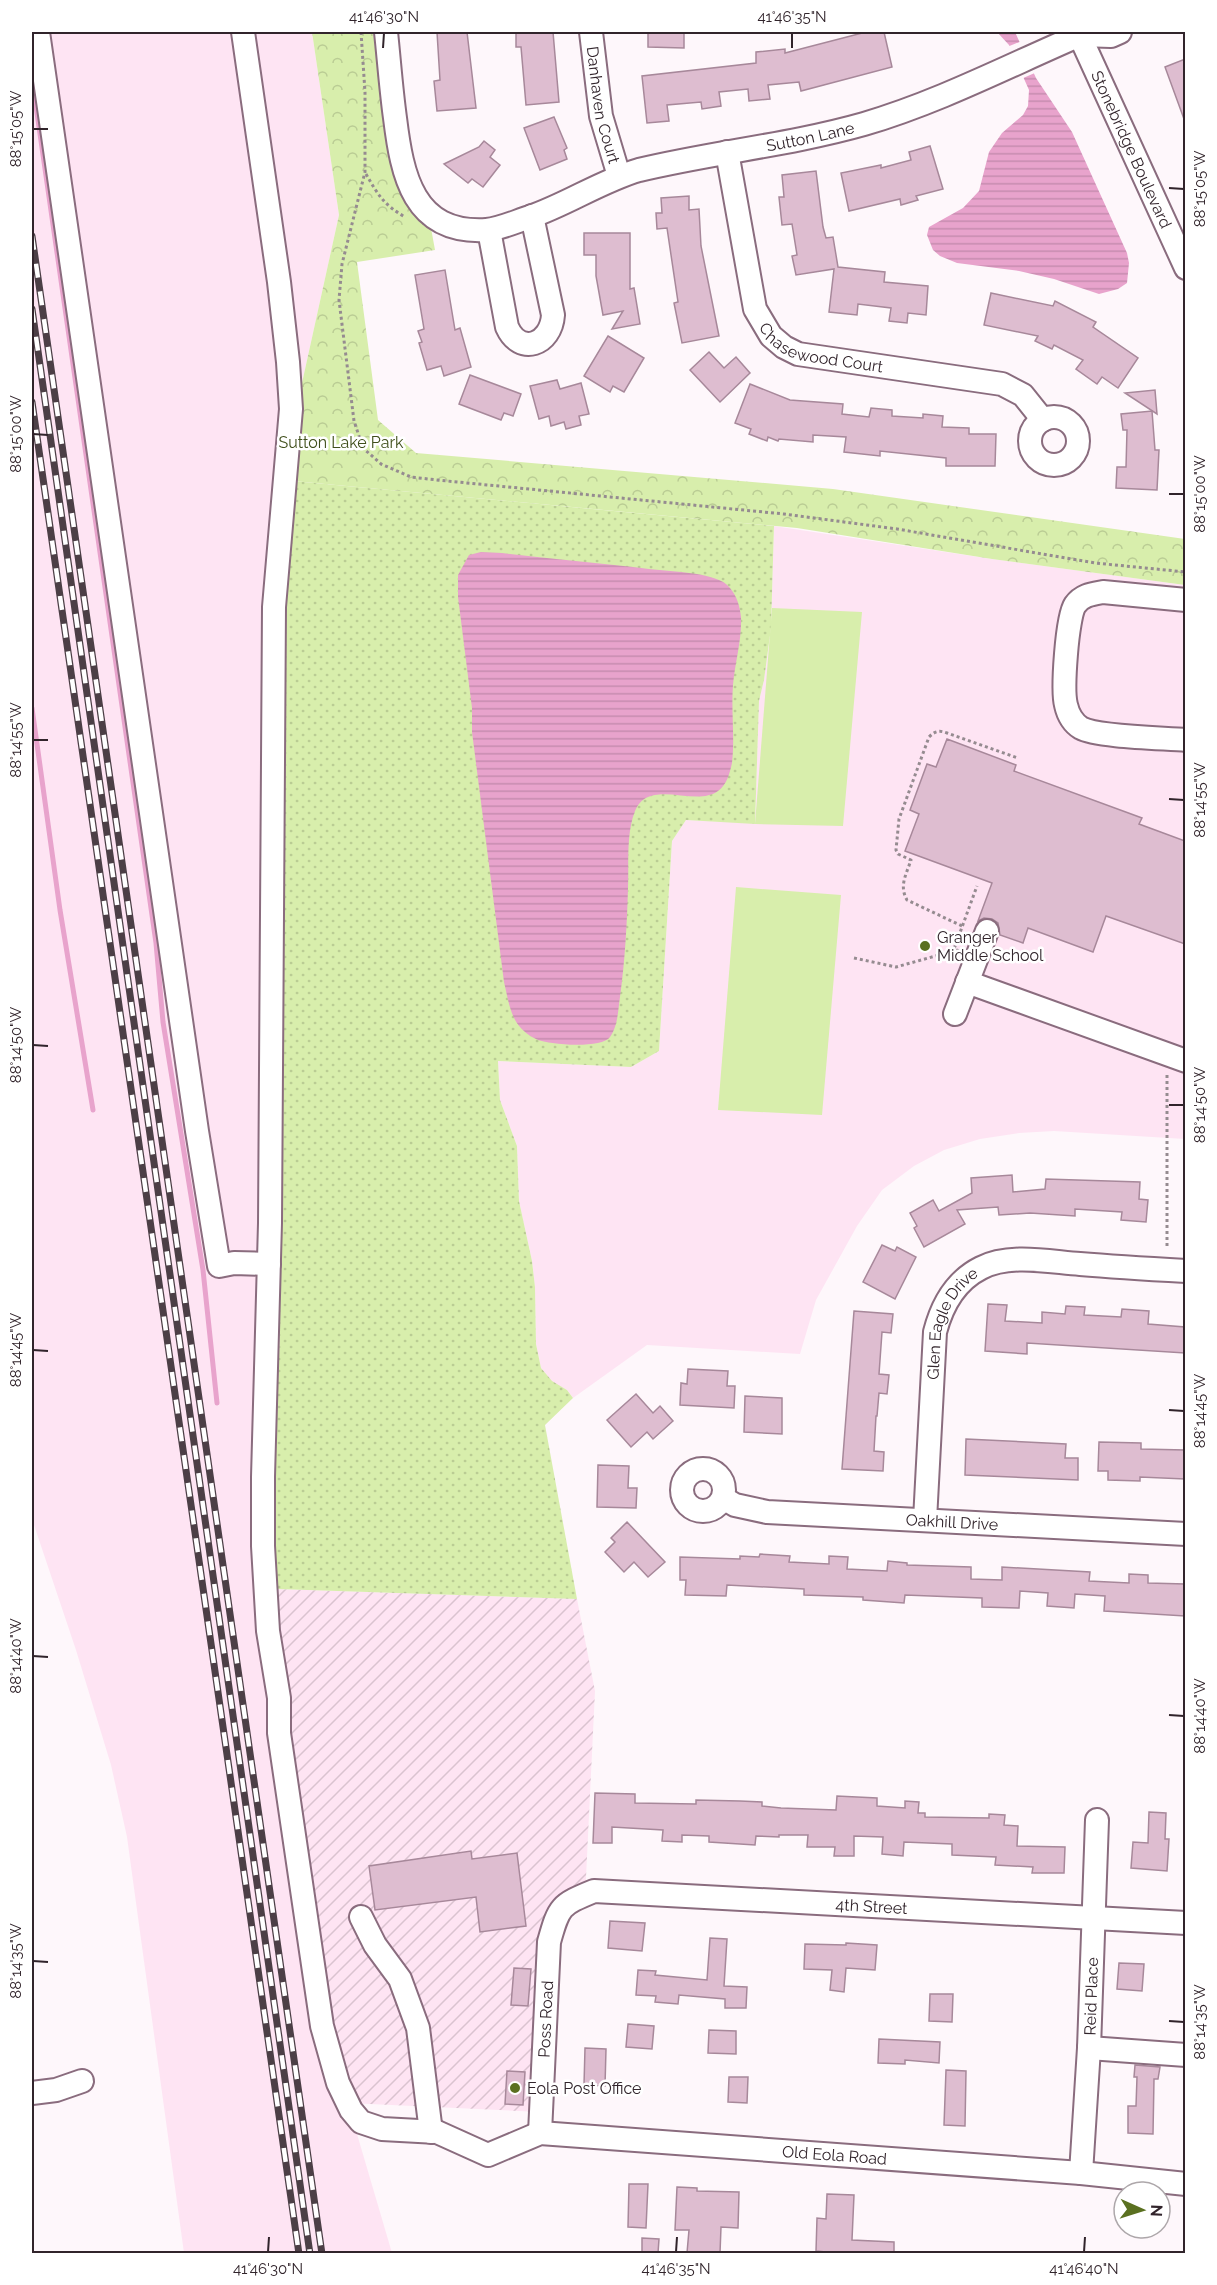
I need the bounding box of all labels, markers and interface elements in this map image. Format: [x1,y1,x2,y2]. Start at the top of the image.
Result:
text: 41°46'30"N [349,8,419,26]
text: 41°46'35"N [757,8,827,26]
street label: Danhaven Court [583,45,624,166]
street label: Stonebridge Boulevard [1087,68,1175,231]
text: 88°15'05"W [7,90,25,167]
street label: Sutton Lane [765,118,856,155]
text: 88°15'05"W [1191,150,1209,227]
street label: Chasewood Court [755,319,885,376]
text: 88°15'00"W [7,395,25,473]
park label: Sutton Lake Park [279,433,404,452]
text: 88°15'00"W [1191,455,1209,533]
text: 88°14'55"W [7,702,25,778]
text: 88°14'55"W [1191,762,1209,838]
place label: Granger Middle School [937,928,1044,965]
marker: Granger Middle School [918,939,932,953]
text: 88°14'50"W [7,1007,25,1083]
text: 88°14'50"W [1191,1067,1209,1143]
street label: Glen Eagle Drive [923,1263,981,1380]
text: 88°14'45"W [7,1312,25,1387]
text: 88°14'45"W [1191,1373,1209,1448]
street label: Oakhill Drive [905,1510,999,1534]
text: 88°14'40"W [7,1618,25,1694]
text: 88°14'40"W [1191,1678,1209,1754]
street label: 4th Street [835,1895,909,1918]
text: 88°14'35"W [7,1923,25,1999]
street label: Reid Place [1080,1957,1102,2036]
street label: Poss Road [535,1980,557,2058]
text: 88°14'35"W [1191,1984,1209,2060]
place label: Eola Post Office [527,2079,642,2098]
marker: Eola Post Office [508,2081,522,2095]
street label: Old Eola Road [781,2142,888,2169]
north arrow [1112,2180,1172,2240]
text: N [1147,2204,1166,2217]
text: 41°46'30"N [233,2260,303,2278]
text: 41°46'35"N [641,2260,711,2278]
text: 41°46'40"N [1049,2260,1119,2278]

